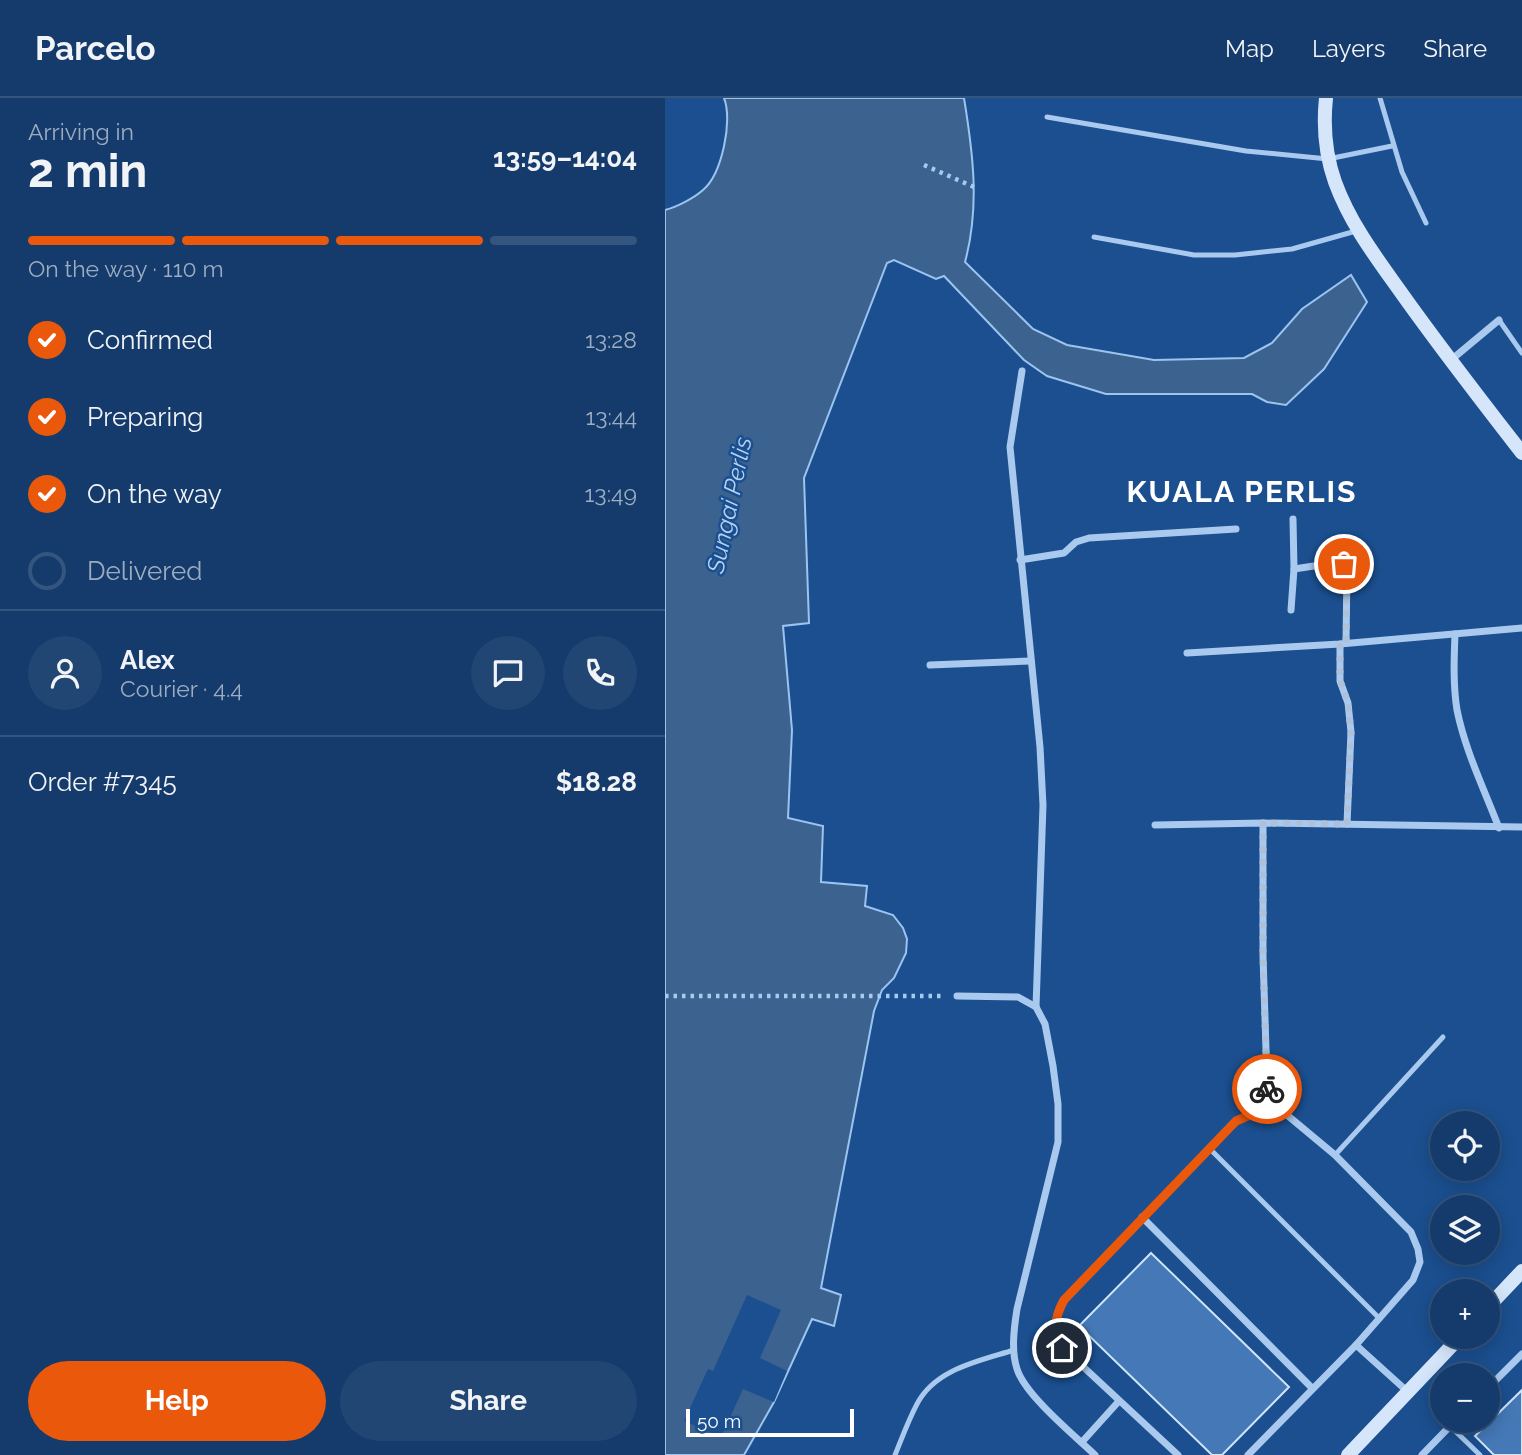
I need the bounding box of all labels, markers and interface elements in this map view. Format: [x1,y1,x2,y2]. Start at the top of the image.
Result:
text: Parcelo [35,29,156,68]
text: Map [1225,34,1274,63]
text: Layers [1312,34,1385,63]
text: Share [1423,34,1487,63]
text: Arriving in [28,118,134,145]
text: 13:59–14:04 [493,143,637,173]
text: 2 min [28,144,147,198]
text: On the way · 110 m [28,255,224,282]
icon: check [28,321,66,359]
text: Confirmed [87,325,213,355]
text: 13:28 [585,326,637,353]
icon: check [28,398,66,436]
text: Preparing [87,402,203,432]
text: 13:44 [585,403,637,430]
water label: Sungai Perlis [700,434,758,577]
district label: KUALA PERLIS [1126,474,1358,509]
icon: check [28,475,66,513]
text: On the way [87,479,222,509]
text: 13:49 [585,480,637,507]
pin [1314,534,1374,594]
icon: bag [1325,545,1363,583]
text: Delivered [87,556,202,586]
button: person [28,636,102,710]
button: chat [471,636,545,710]
button: phone [563,636,637,710]
text: Alex [120,645,175,675]
text: Courier · 4.4 [120,675,243,702]
text: Order #7345 [28,767,177,797]
text: $18.28 [556,767,637,797]
courier [1232,1054,1302,1124]
icon: bike [1248,1070,1286,1108]
map controls [1430,1111,1500,1433]
button: locate [1430,1111,1500,1181]
button: layers [1430,1195,1500,1265]
button: + [1430,1279,1500,1349]
pin [1032,1318,1092,1378]
icon: home [1043,1329,1081,1367]
button: Help [28,1361,326,1441]
button: Share [340,1361,637,1441]
button: − [1430,1363,1500,1433]
scale bar [686,1406,854,1438]
text: 50 m [697,1410,741,1432]

